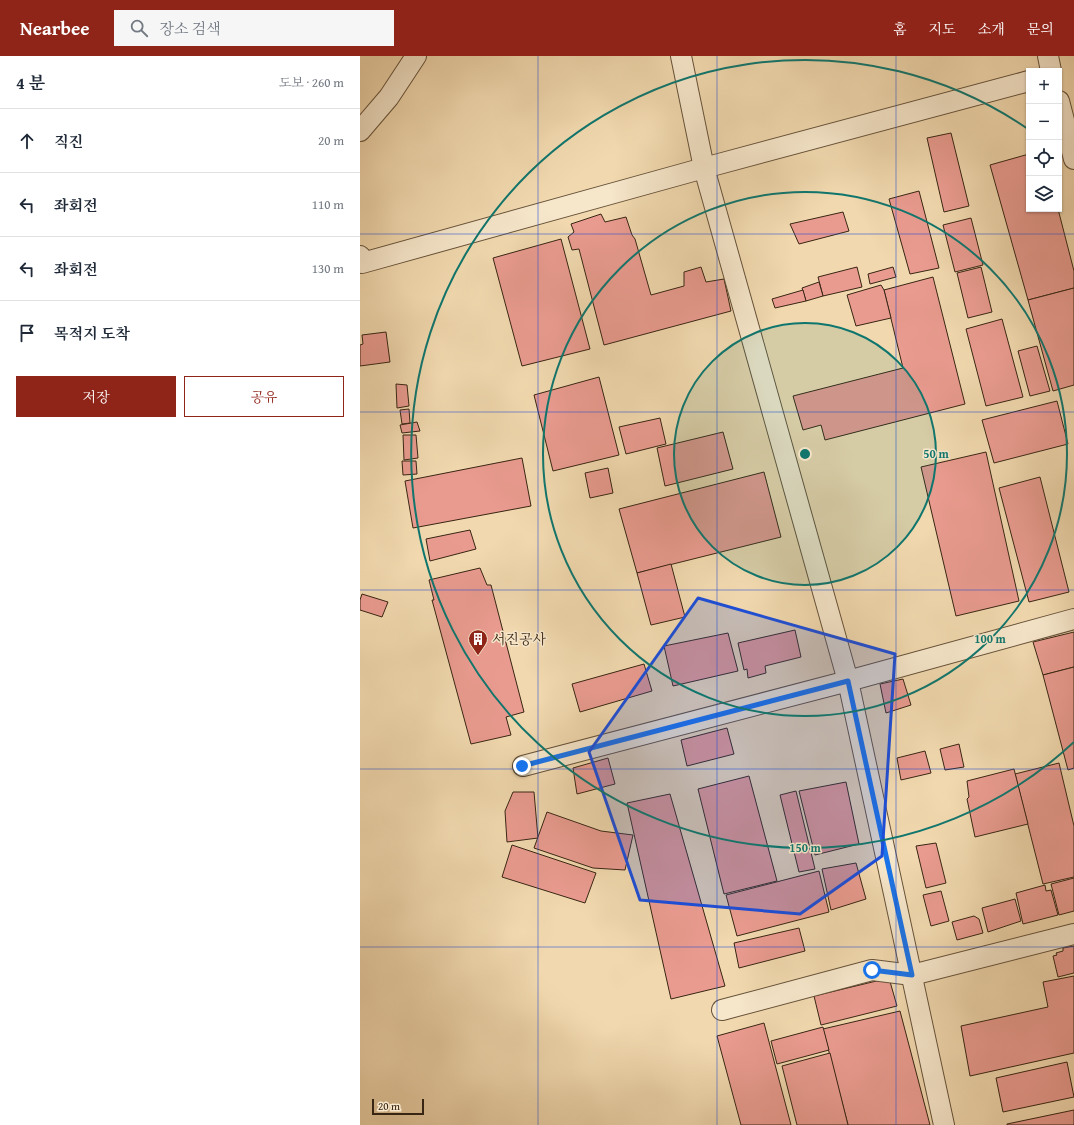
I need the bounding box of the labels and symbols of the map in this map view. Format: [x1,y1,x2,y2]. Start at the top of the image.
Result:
text: 50 m [923,445,949,462]
centre of rings [798,447,812,461]
building icon: 서진공사 [467,628,489,656]
place label: 서진공사 [492,629,547,649]
text: 100 m [974,630,1007,647]
route end [513,757,531,775]
text: 150 m [789,839,822,856]
route start [863,961,881,979]
scale bar [372,1097,424,1116]

